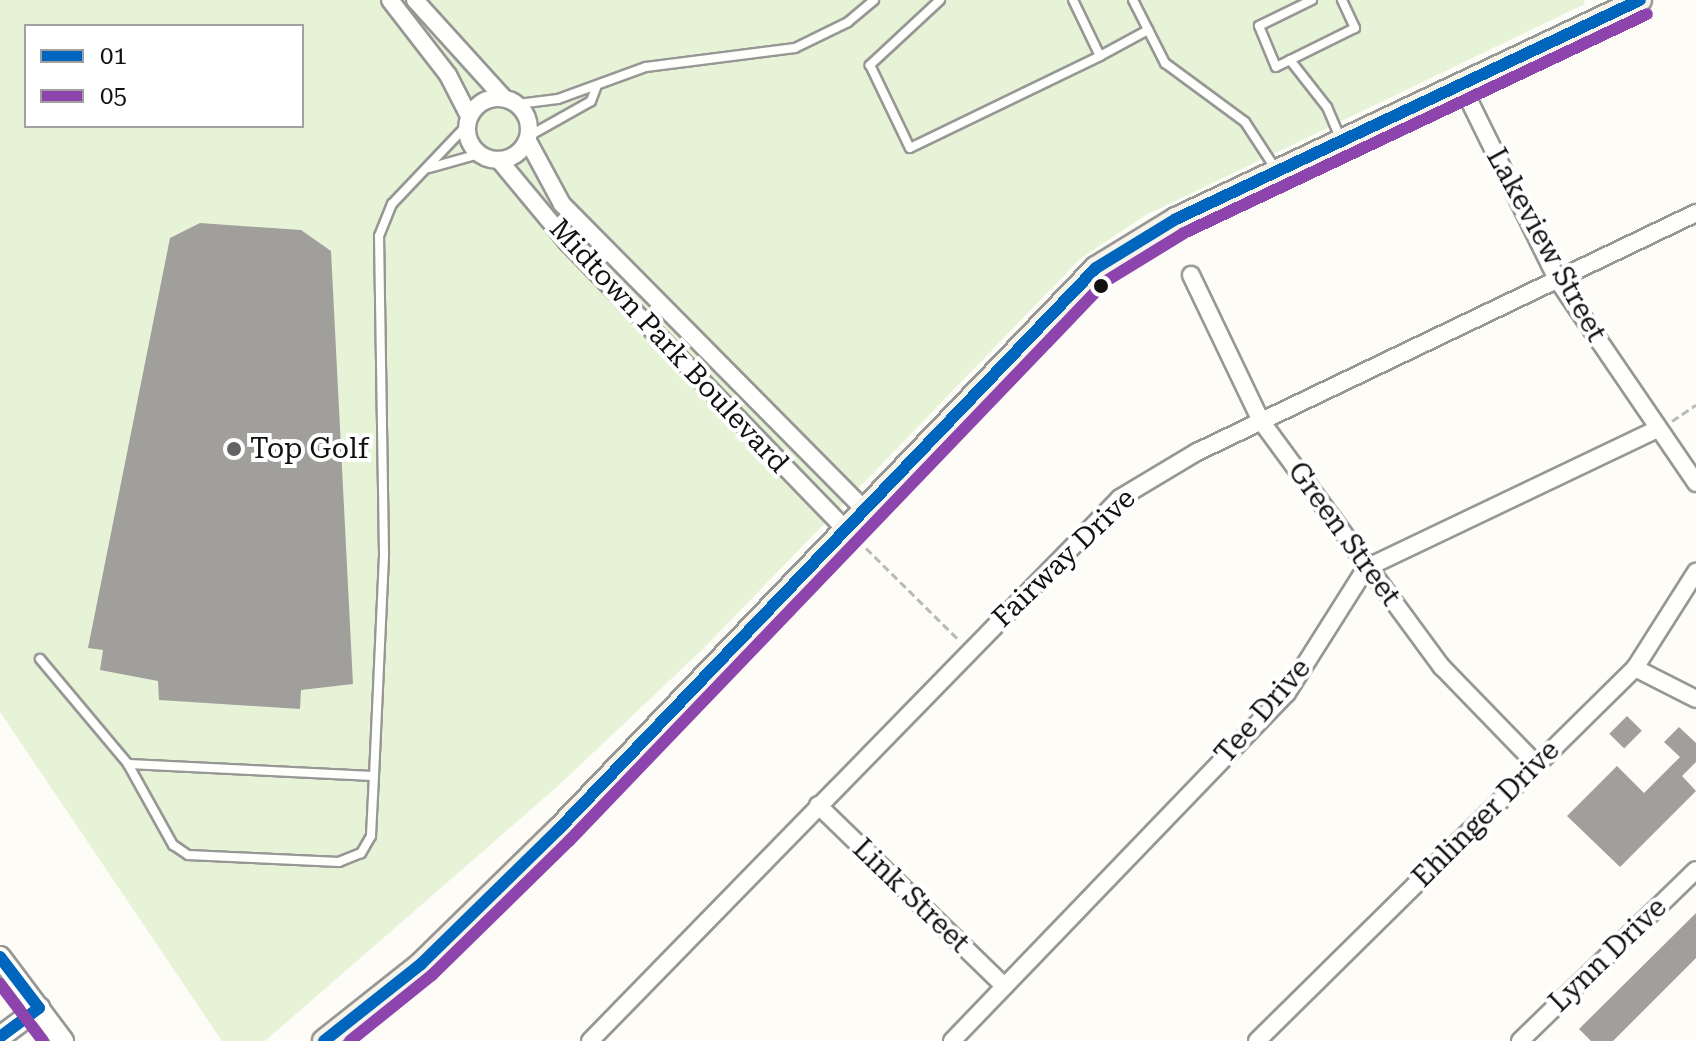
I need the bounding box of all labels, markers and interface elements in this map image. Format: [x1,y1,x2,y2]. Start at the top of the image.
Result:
legend [24,24,304,128]
text: 01 [100,42,127,70]
text: 05 [100,82,127,110]
street label: Lakeview Street [1479,143,1613,347]
street label: Midtown Park Boulevard [543,212,795,480]
unlabelled marker [1093,278,1109,294]
place label: Top Golf [250,432,368,466]
marker: Top Golf [225,440,243,458]
street label: Green Street [1281,456,1407,612]
street label: Fairway Drive [986,481,1142,635]
street label: Tee Drive [1208,652,1318,770]
street label: Ehlinger Drive [1406,734,1566,894]
street label: Link Street [846,832,976,960]
street label: Lynn Drive [1542,891,1674,1019]

